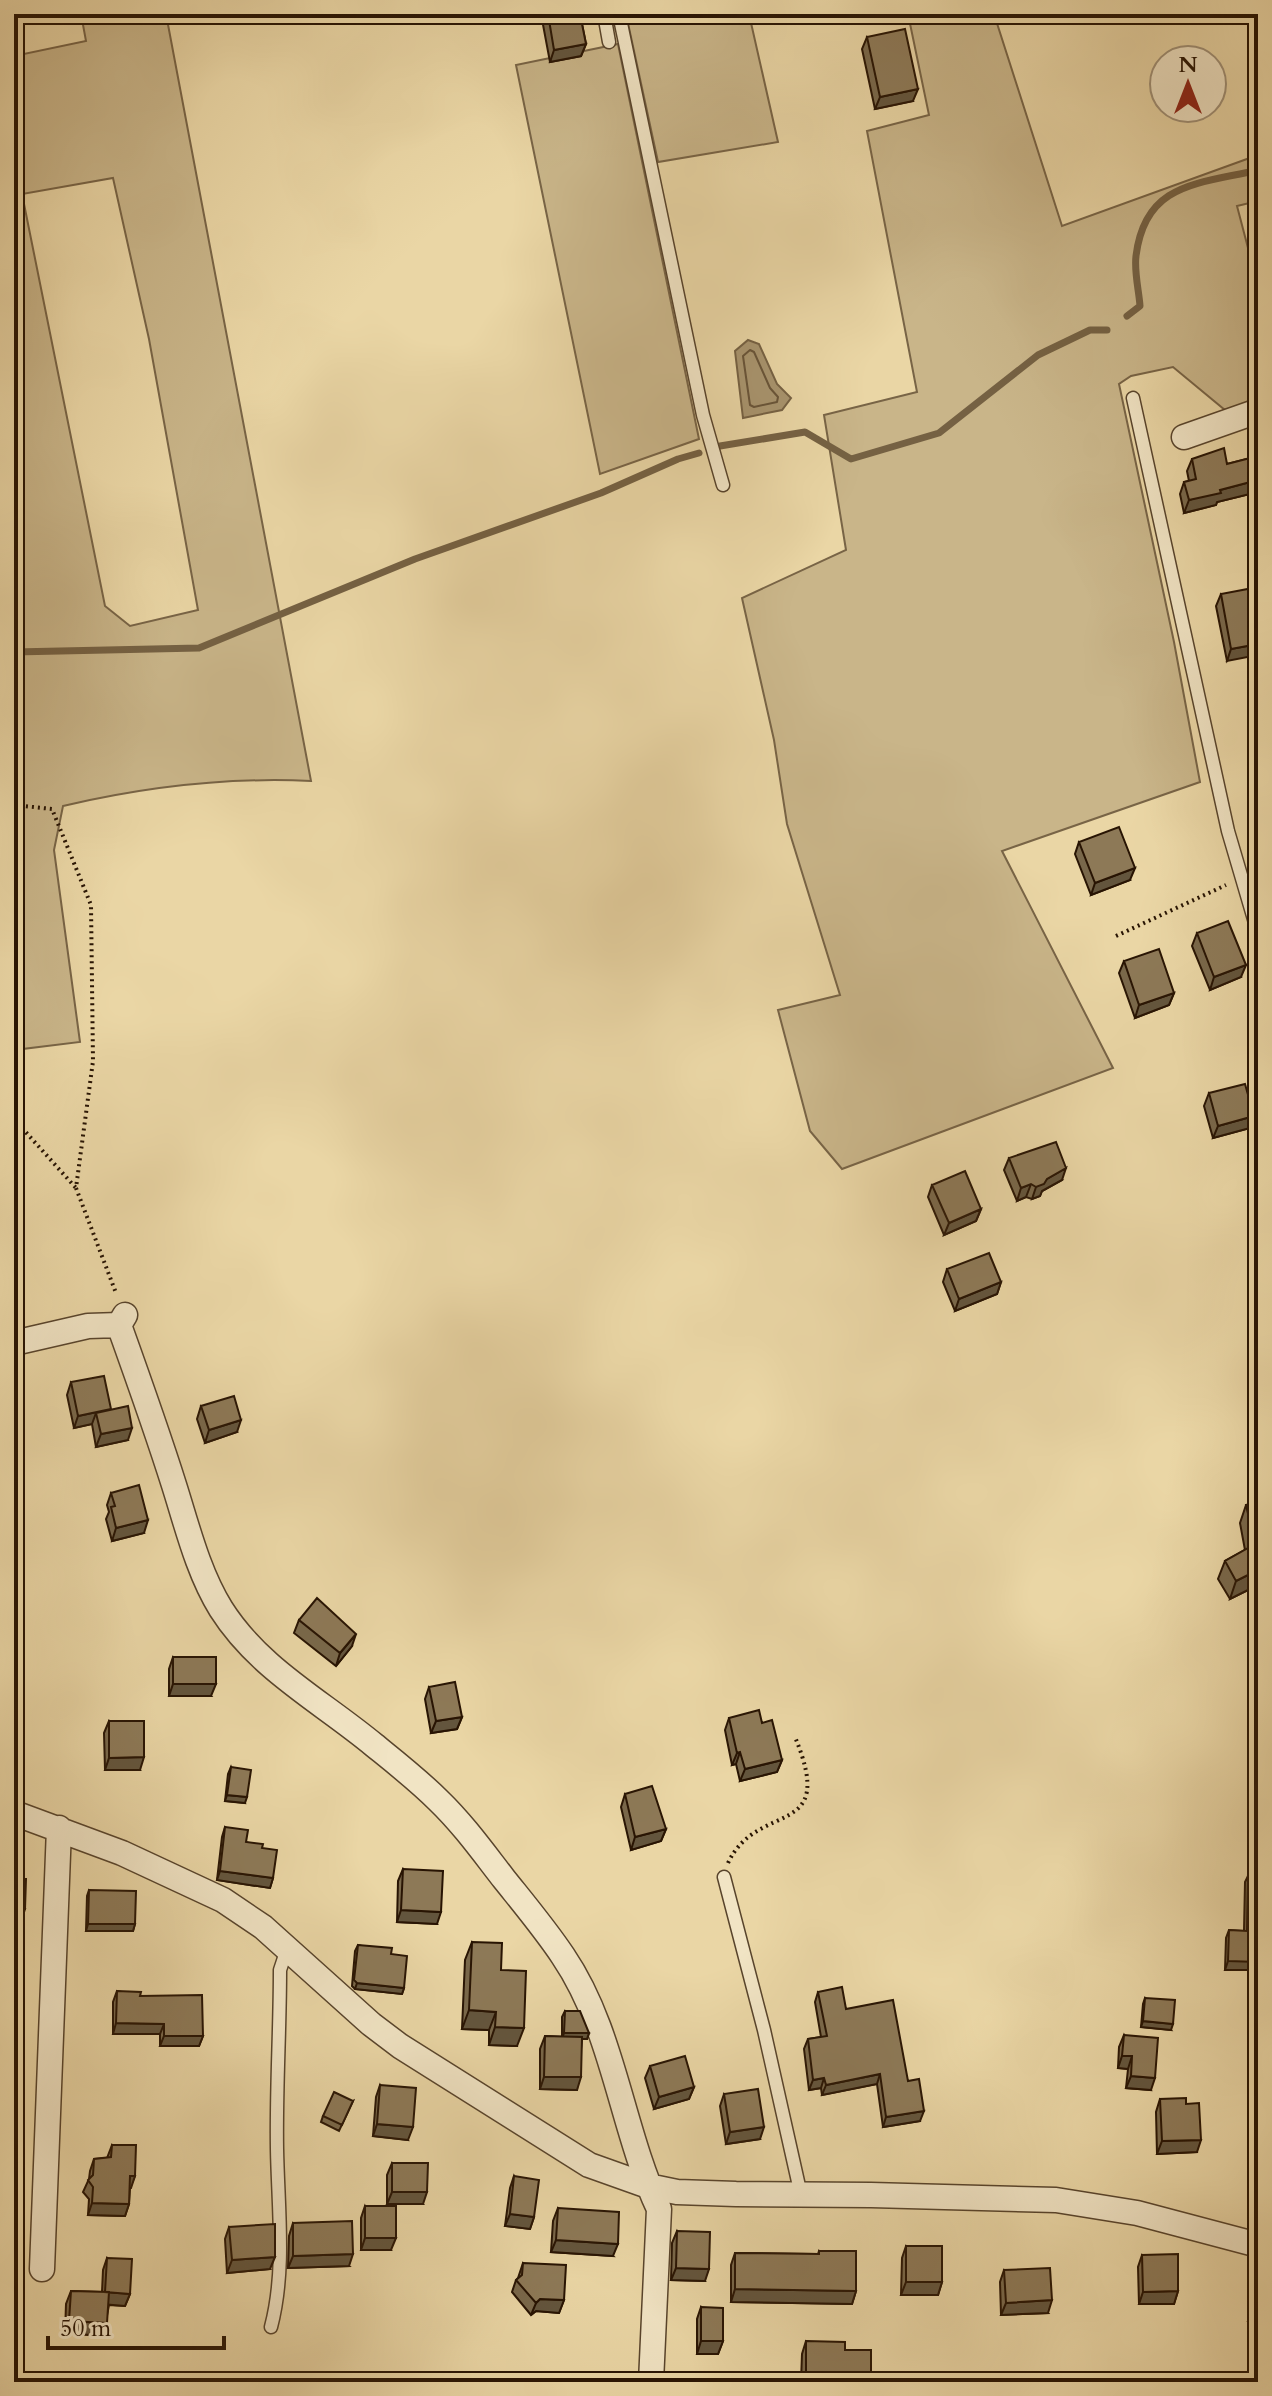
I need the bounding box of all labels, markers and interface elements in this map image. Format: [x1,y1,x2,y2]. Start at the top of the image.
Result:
north arrow [1148,44,1228,124]
text: N [1178,50,1198,80]
scale bar [48,2300,224,2350]
text: 50 m [60,2312,112,2345]

